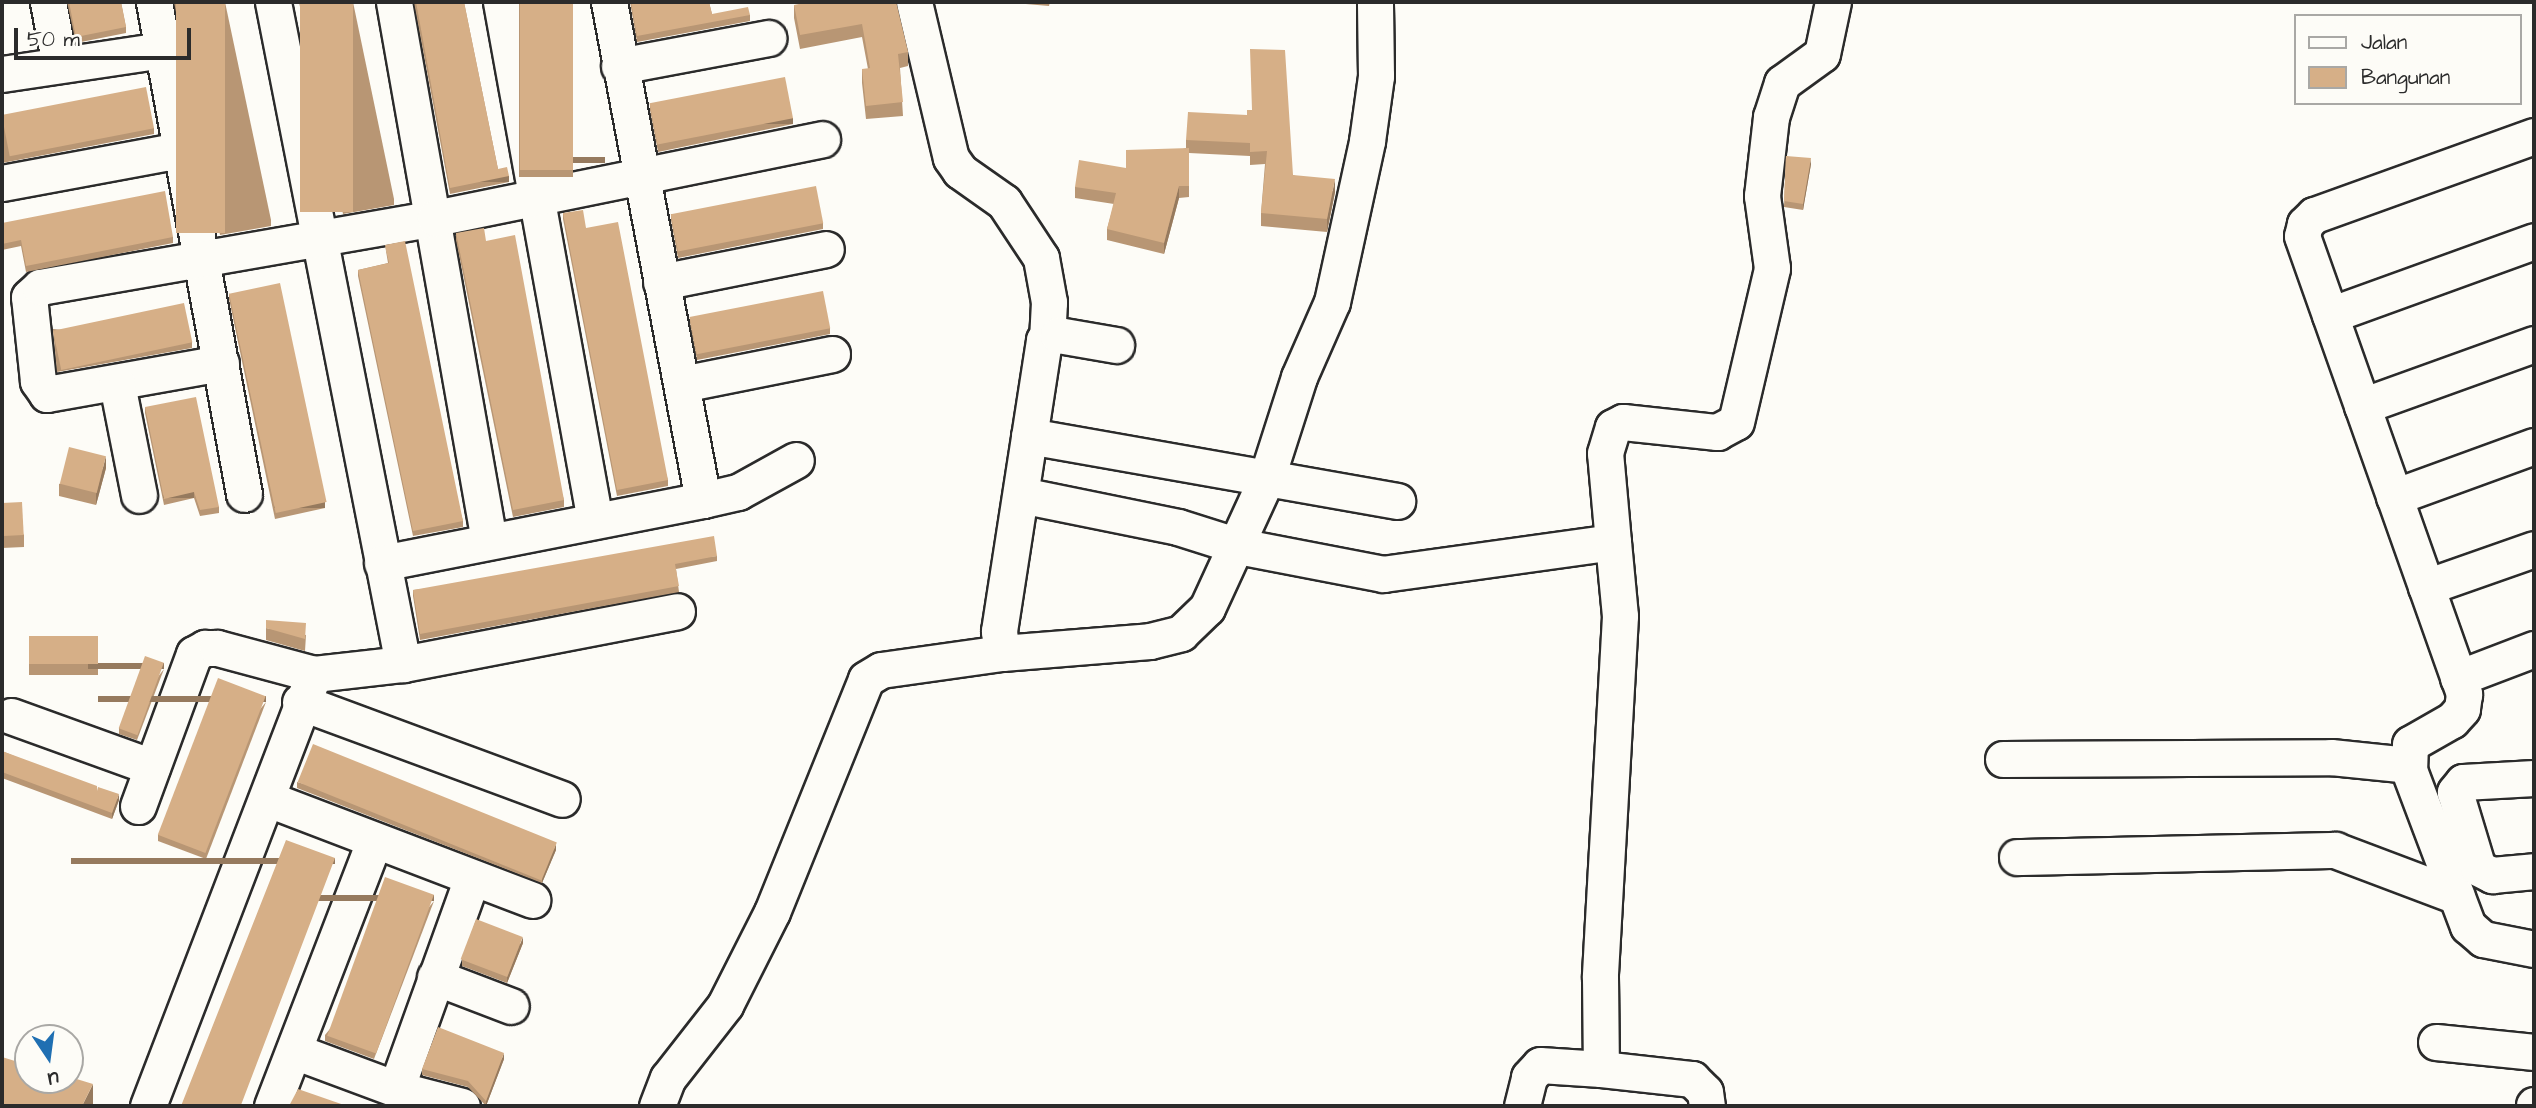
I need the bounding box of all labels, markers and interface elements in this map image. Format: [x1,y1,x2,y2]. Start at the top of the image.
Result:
scale bar [18,14,194,58]
legend [2294,14,2522,105]
text: 50 m [27,25,80,54]
text: Jalan [2361,28,2407,57]
text: Bangunan [2361,63,2450,92]
north arrow [14,1024,84,1094]
text: U [45,1064,62,1092]

